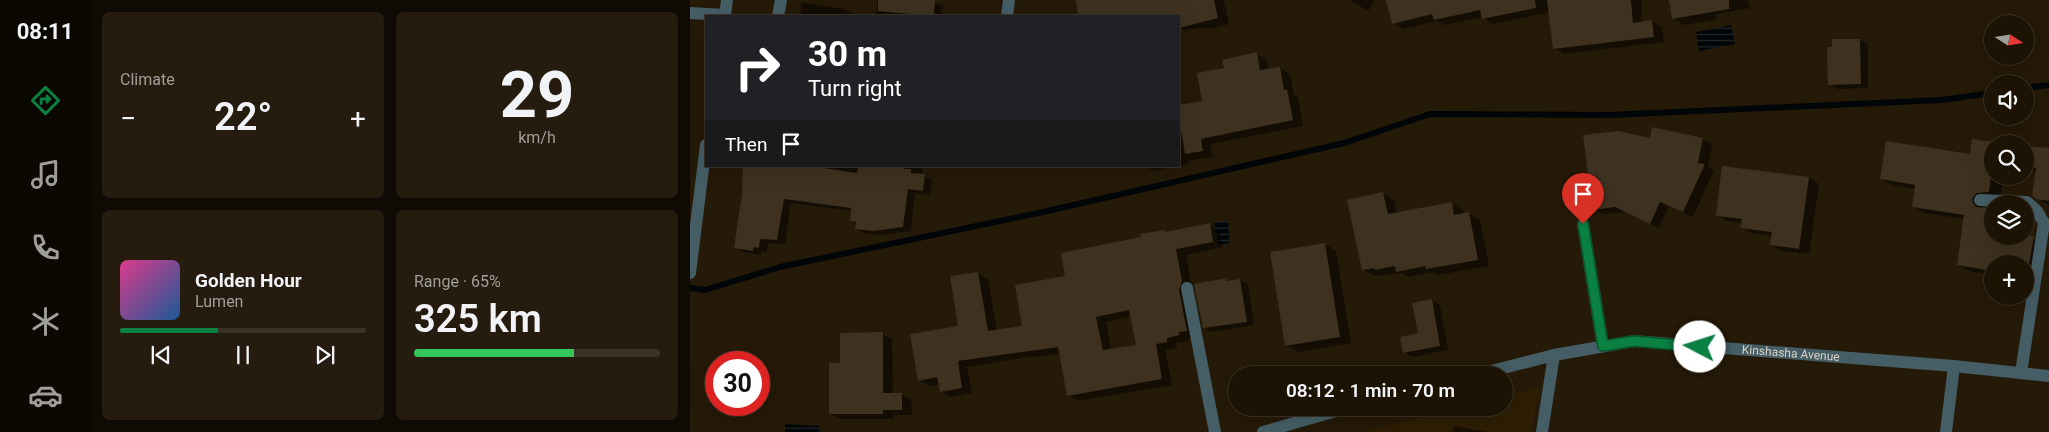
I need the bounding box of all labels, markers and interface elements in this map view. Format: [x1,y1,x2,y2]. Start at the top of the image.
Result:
north arrow [1984,15,2034,65]
map controls [1984,15,2034,305]
text: 08:11 [17,19,73,44]
text: 30 m [808,34,887,75]
icon: right [725,35,790,100]
text: 29 [500,57,574,133]
text: Climate [120,70,175,89]
button: sound [1984,75,2034,125]
text: Turn right [808,76,902,101]
icon: directions [28,83,63,118]
text: 22° [214,95,272,139]
text: − [120,102,136,135]
text: + [350,102,366,135]
text: km/h [518,128,556,147]
icon: arrive [777,130,805,158]
text: Then [725,133,767,156]
button: search [1984,135,2034,185]
icon: music [28,157,63,192]
pin [1562,173,1604,224]
icon: arrive [1569,180,1597,208]
button: layers [1984,195,2034,245]
icon: phone [28,230,63,265]
button: + [1984,255,2034,305]
text: Golden Hour [195,269,302,292]
text: Range · 65% [414,272,501,291]
text: Lumen [195,292,243,311]
text: 325 km [414,297,542,341]
icon: climate [28,304,63,339]
position arrow [1673,320,1725,372]
icon: previous [147,341,175,369]
icon: pause [229,341,257,369]
icon: next [311,341,339,369]
street label: Kinshasha Avenue [1741,342,1840,364]
speed limit sign: 30 [705,351,770,416]
icon: car [28,378,63,413]
text: 08:12 · 1 min · 70 m [1286,379,1455,402]

